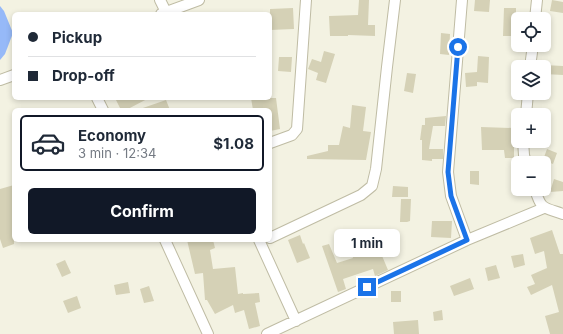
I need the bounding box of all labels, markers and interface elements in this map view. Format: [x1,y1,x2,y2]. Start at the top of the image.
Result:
map controls [511,12,551,196]
button: locate [511,12,551,52]
text: Pickup [52,28,102,47]
route start [449,38,467,56]
button: layers [511,60,551,100]
text: Drop-off [52,66,115,85]
button: + [511,108,551,148]
icon: car [30,125,66,161]
text: Economy [78,126,146,145]
text: $1.08 [213,134,254,153]
text: 3 min · 12:34 [78,145,156,161]
button: − [511,156,551,196]
button: Confirm [28,188,256,234]
callout: 1 min [334,229,400,257]
text: 1 min [351,235,383,251]
route end [358,278,376,296]

